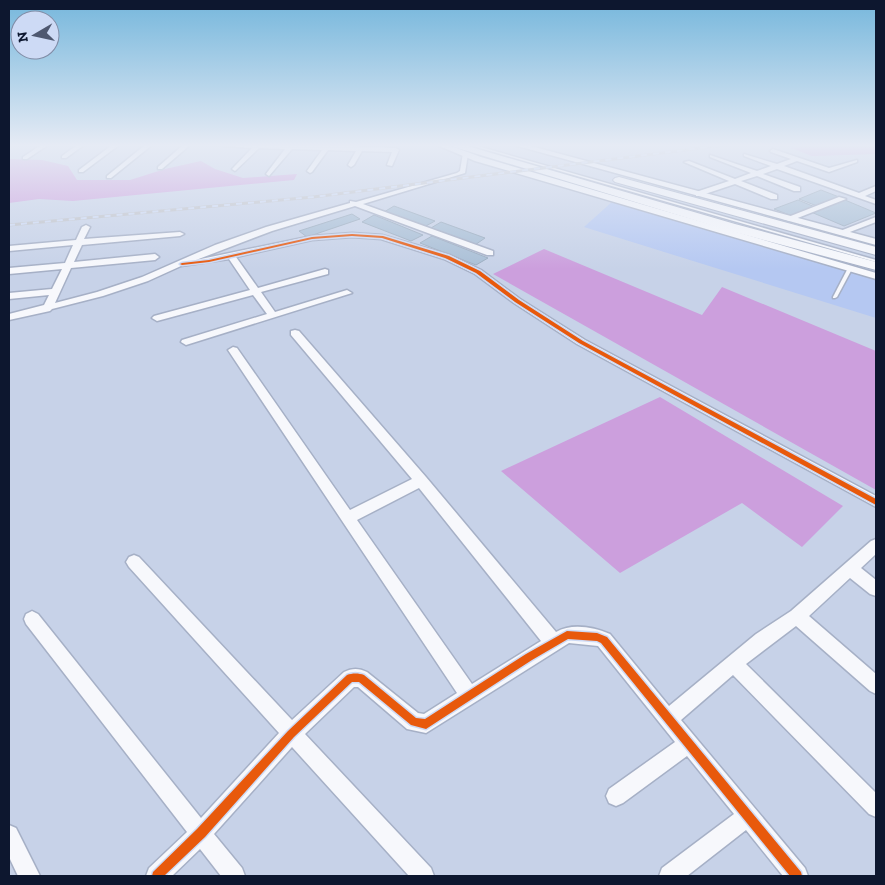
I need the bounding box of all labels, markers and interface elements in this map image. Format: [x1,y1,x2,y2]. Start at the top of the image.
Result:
north arrow [10,10,60,60]
text: N [13,30,32,44]

